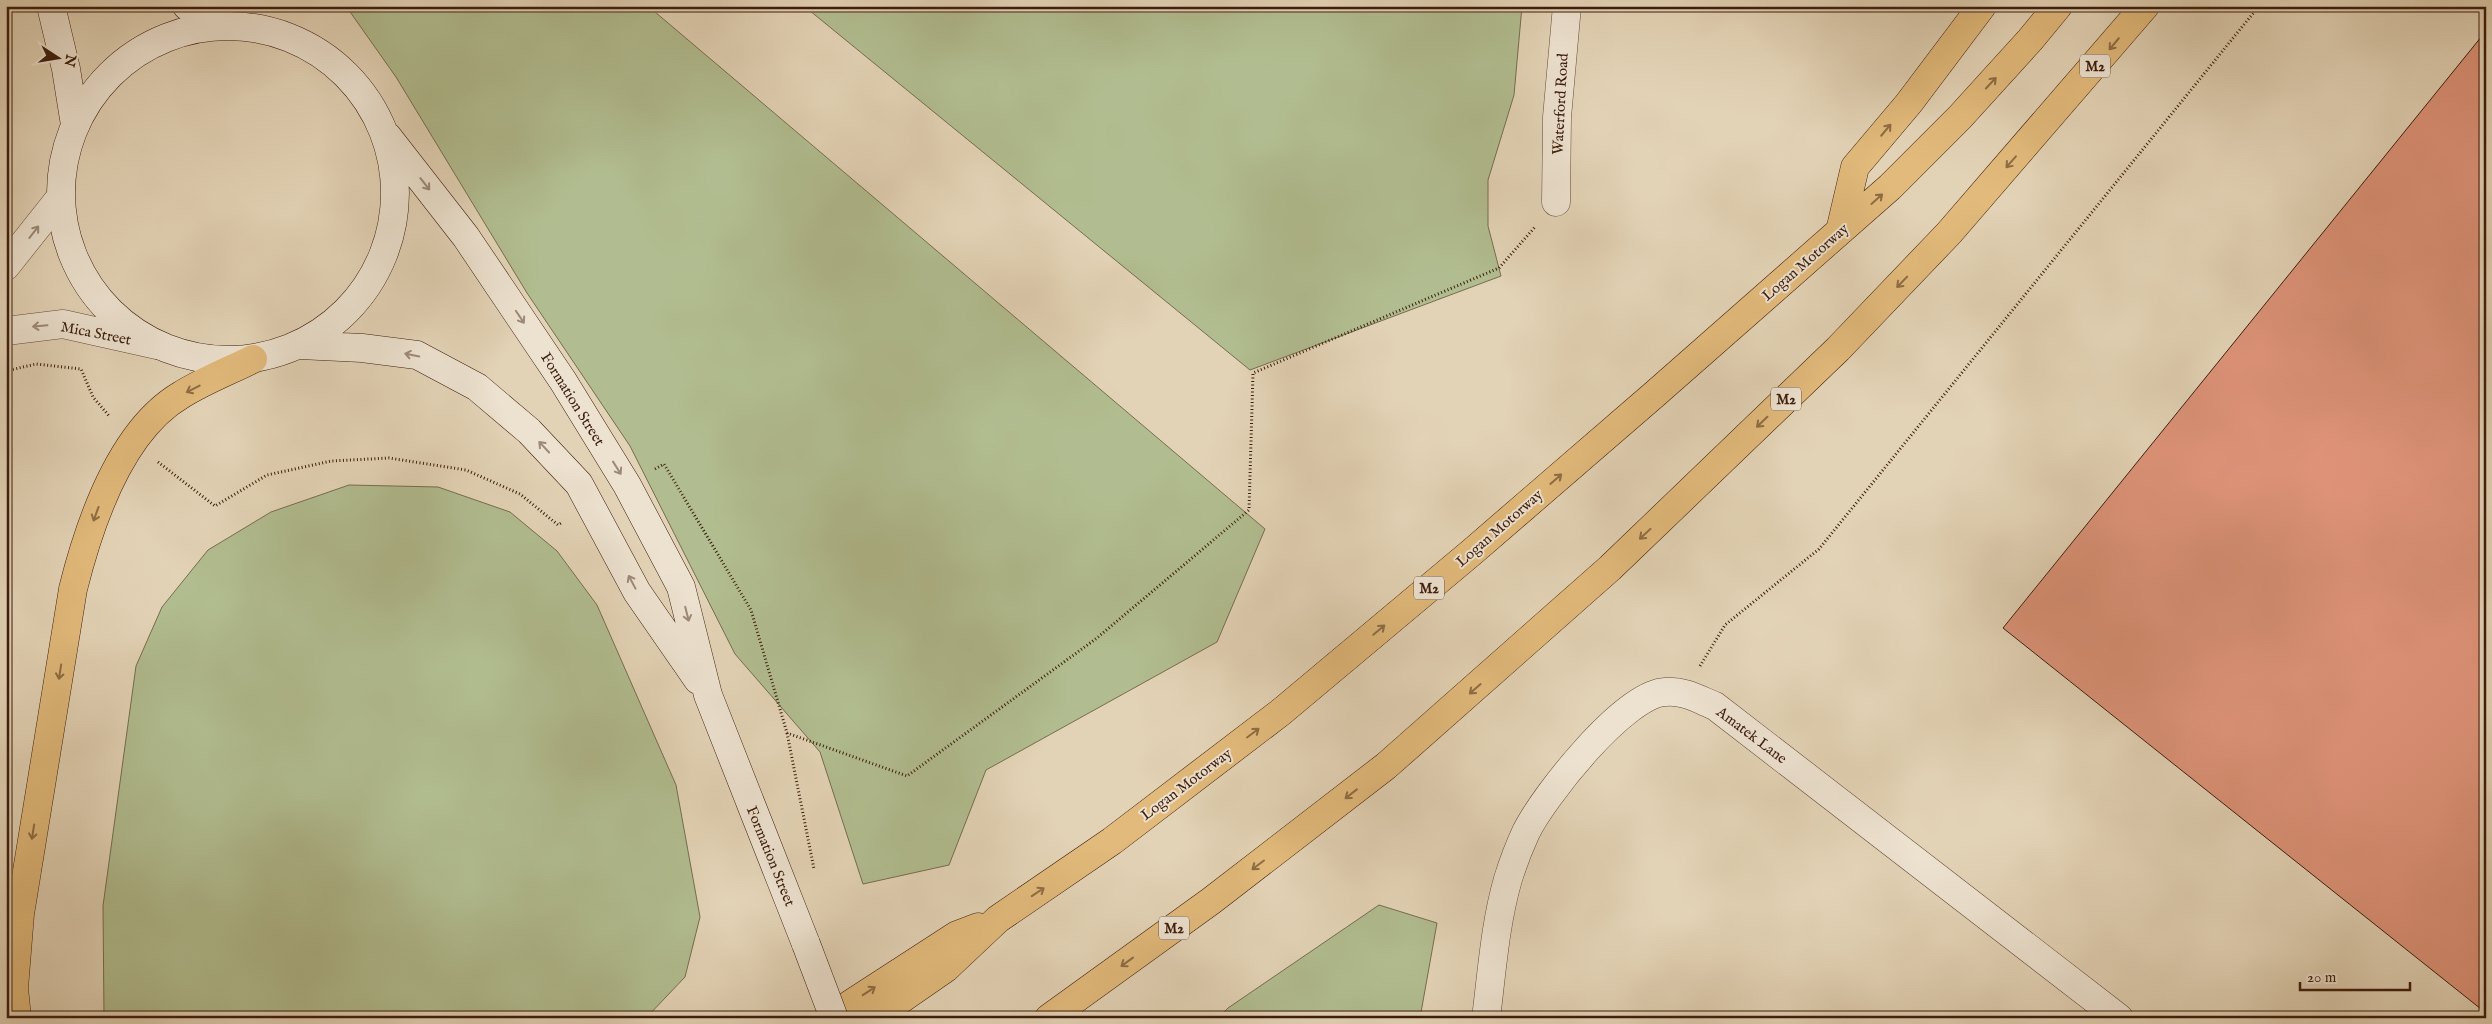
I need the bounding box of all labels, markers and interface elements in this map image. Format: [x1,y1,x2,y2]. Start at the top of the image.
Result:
north arrow [32,32,82,82]
one-way arrow [2109,37,2120,50]
text: N [60,52,80,68]
street label: Waterford Road [1548,52,1573,155]
road number: M2 [2080,54,2110,78]
one-way arrow [1985,77,1997,89]
one-way arrow [1881,124,1892,137]
one-way arrow [2006,155,2017,168]
one-way arrow [420,178,431,191]
one-way arrow [1870,193,1883,204]
street label: Logan Motorway [1758,219,1853,305]
one-way arrow [28,226,39,239]
one-way arrow [1896,276,1908,288]
one-way arrow [515,309,525,323]
street label: Mica Street [59,317,133,350]
one-way arrow [33,322,49,331]
street label: Formation Street [536,349,609,450]
one-way arrow [404,350,420,359]
one-way arrow [186,384,201,394]
road number: M2 [1771,388,1801,410]
one-way arrow [1756,416,1769,428]
one-way arrow [538,440,550,453]
one-way arrow [612,461,622,475]
one-way arrow [1549,474,1562,485]
street label: Logan Motorway [1452,485,1547,571]
one-way arrow [91,506,100,521]
one-way arrow [1639,528,1651,540]
one-way arrow [627,575,636,590]
road number: M2 [1414,576,1444,600]
one-way arrow [683,605,693,621]
one-way arrow [1372,624,1385,636]
one-way arrow [54,663,64,679]
one-way arrow [1468,683,1481,694]
street label: Amatek Lane [1712,702,1791,768]
one-way arrow [1246,728,1259,739]
street label: Logan Motorway [1137,744,1236,825]
one-way arrow [1344,788,1357,799]
street label: Formation Street [742,803,799,909]
one-way arrow [28,824,38,840]
one-way arrow [1251,860,1265,870]
one-way arrow [1031,887,1045,897]
road number: M2 [1159,916,1189,940]
one-way arrow [1120,957,1134,967]
scale bar [2300,959,2410,991]
text: 20 m [2307,968,2337,987]
one-way arrow [862,986,876,996]

